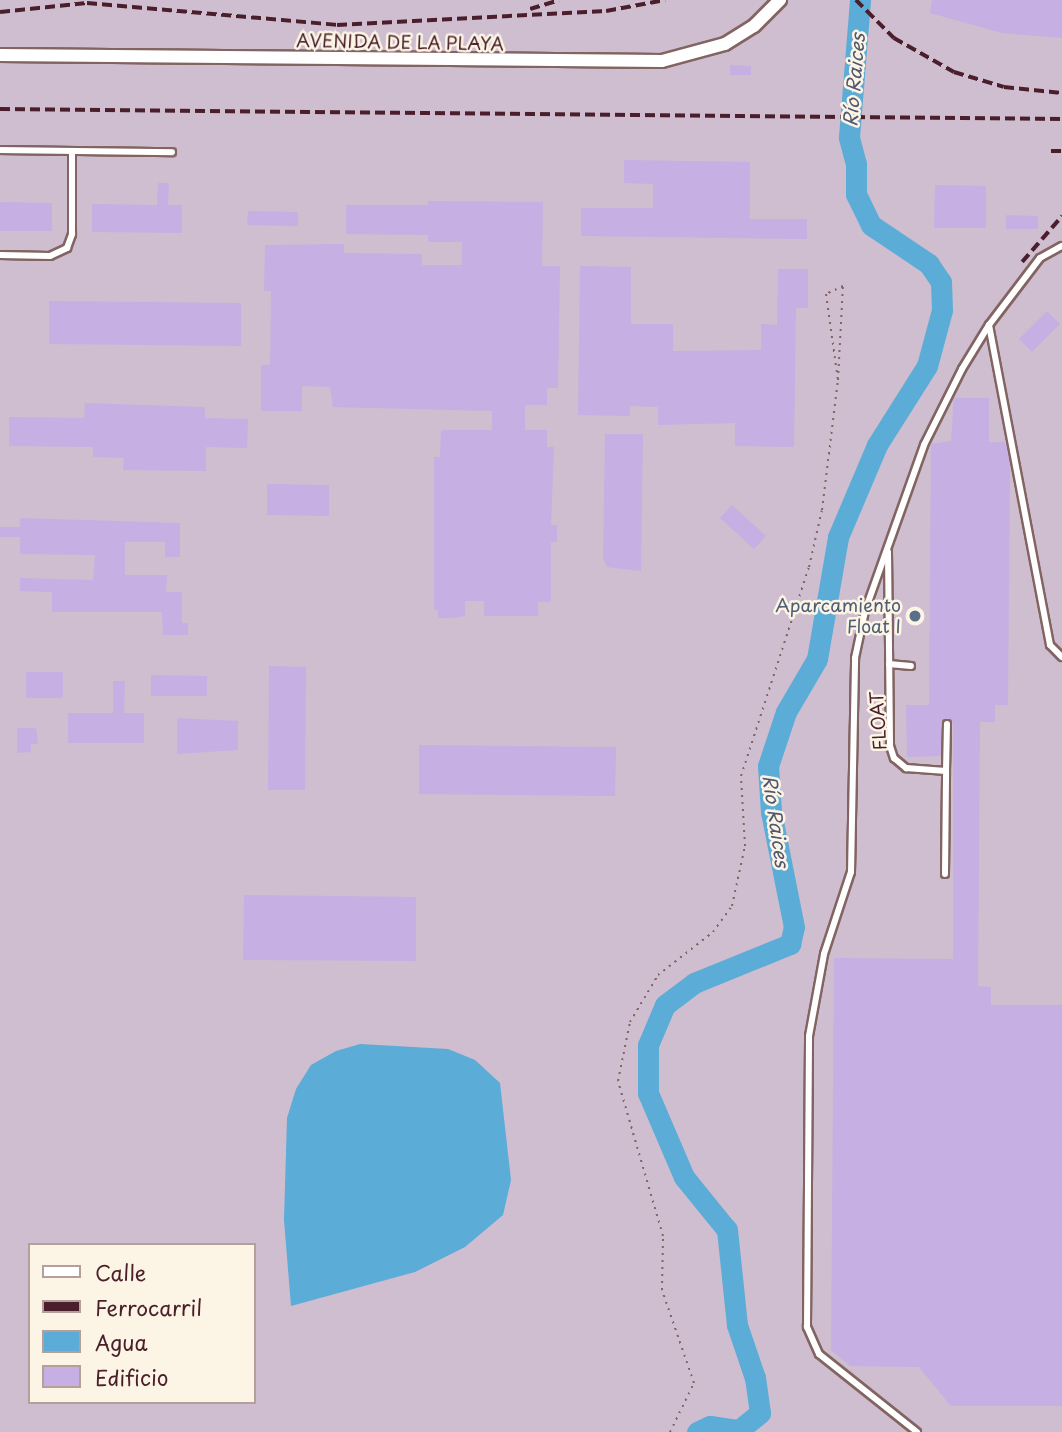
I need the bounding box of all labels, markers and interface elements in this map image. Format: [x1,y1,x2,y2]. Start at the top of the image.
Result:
street label: AVENIDA DE LA PLAYA [296,29,504,55]
water label: Río Raices [839,32,869,128]
place label: Aparcamiento Float I [775,595,901,638]
marker: Aparcamiento Float I [907,608,923,624]
street label: FLOAT [865,691,891,751]
water label: Río Raices [758,773,794,869]
legend [28,1243,256,1404]
text: Calle [95,1256,146,1288]
text: Ferrocarril [95,1291,202,1323]
text: Agua [95,1326,148,1358]
text: Edificio [95,1361,168,1393]

